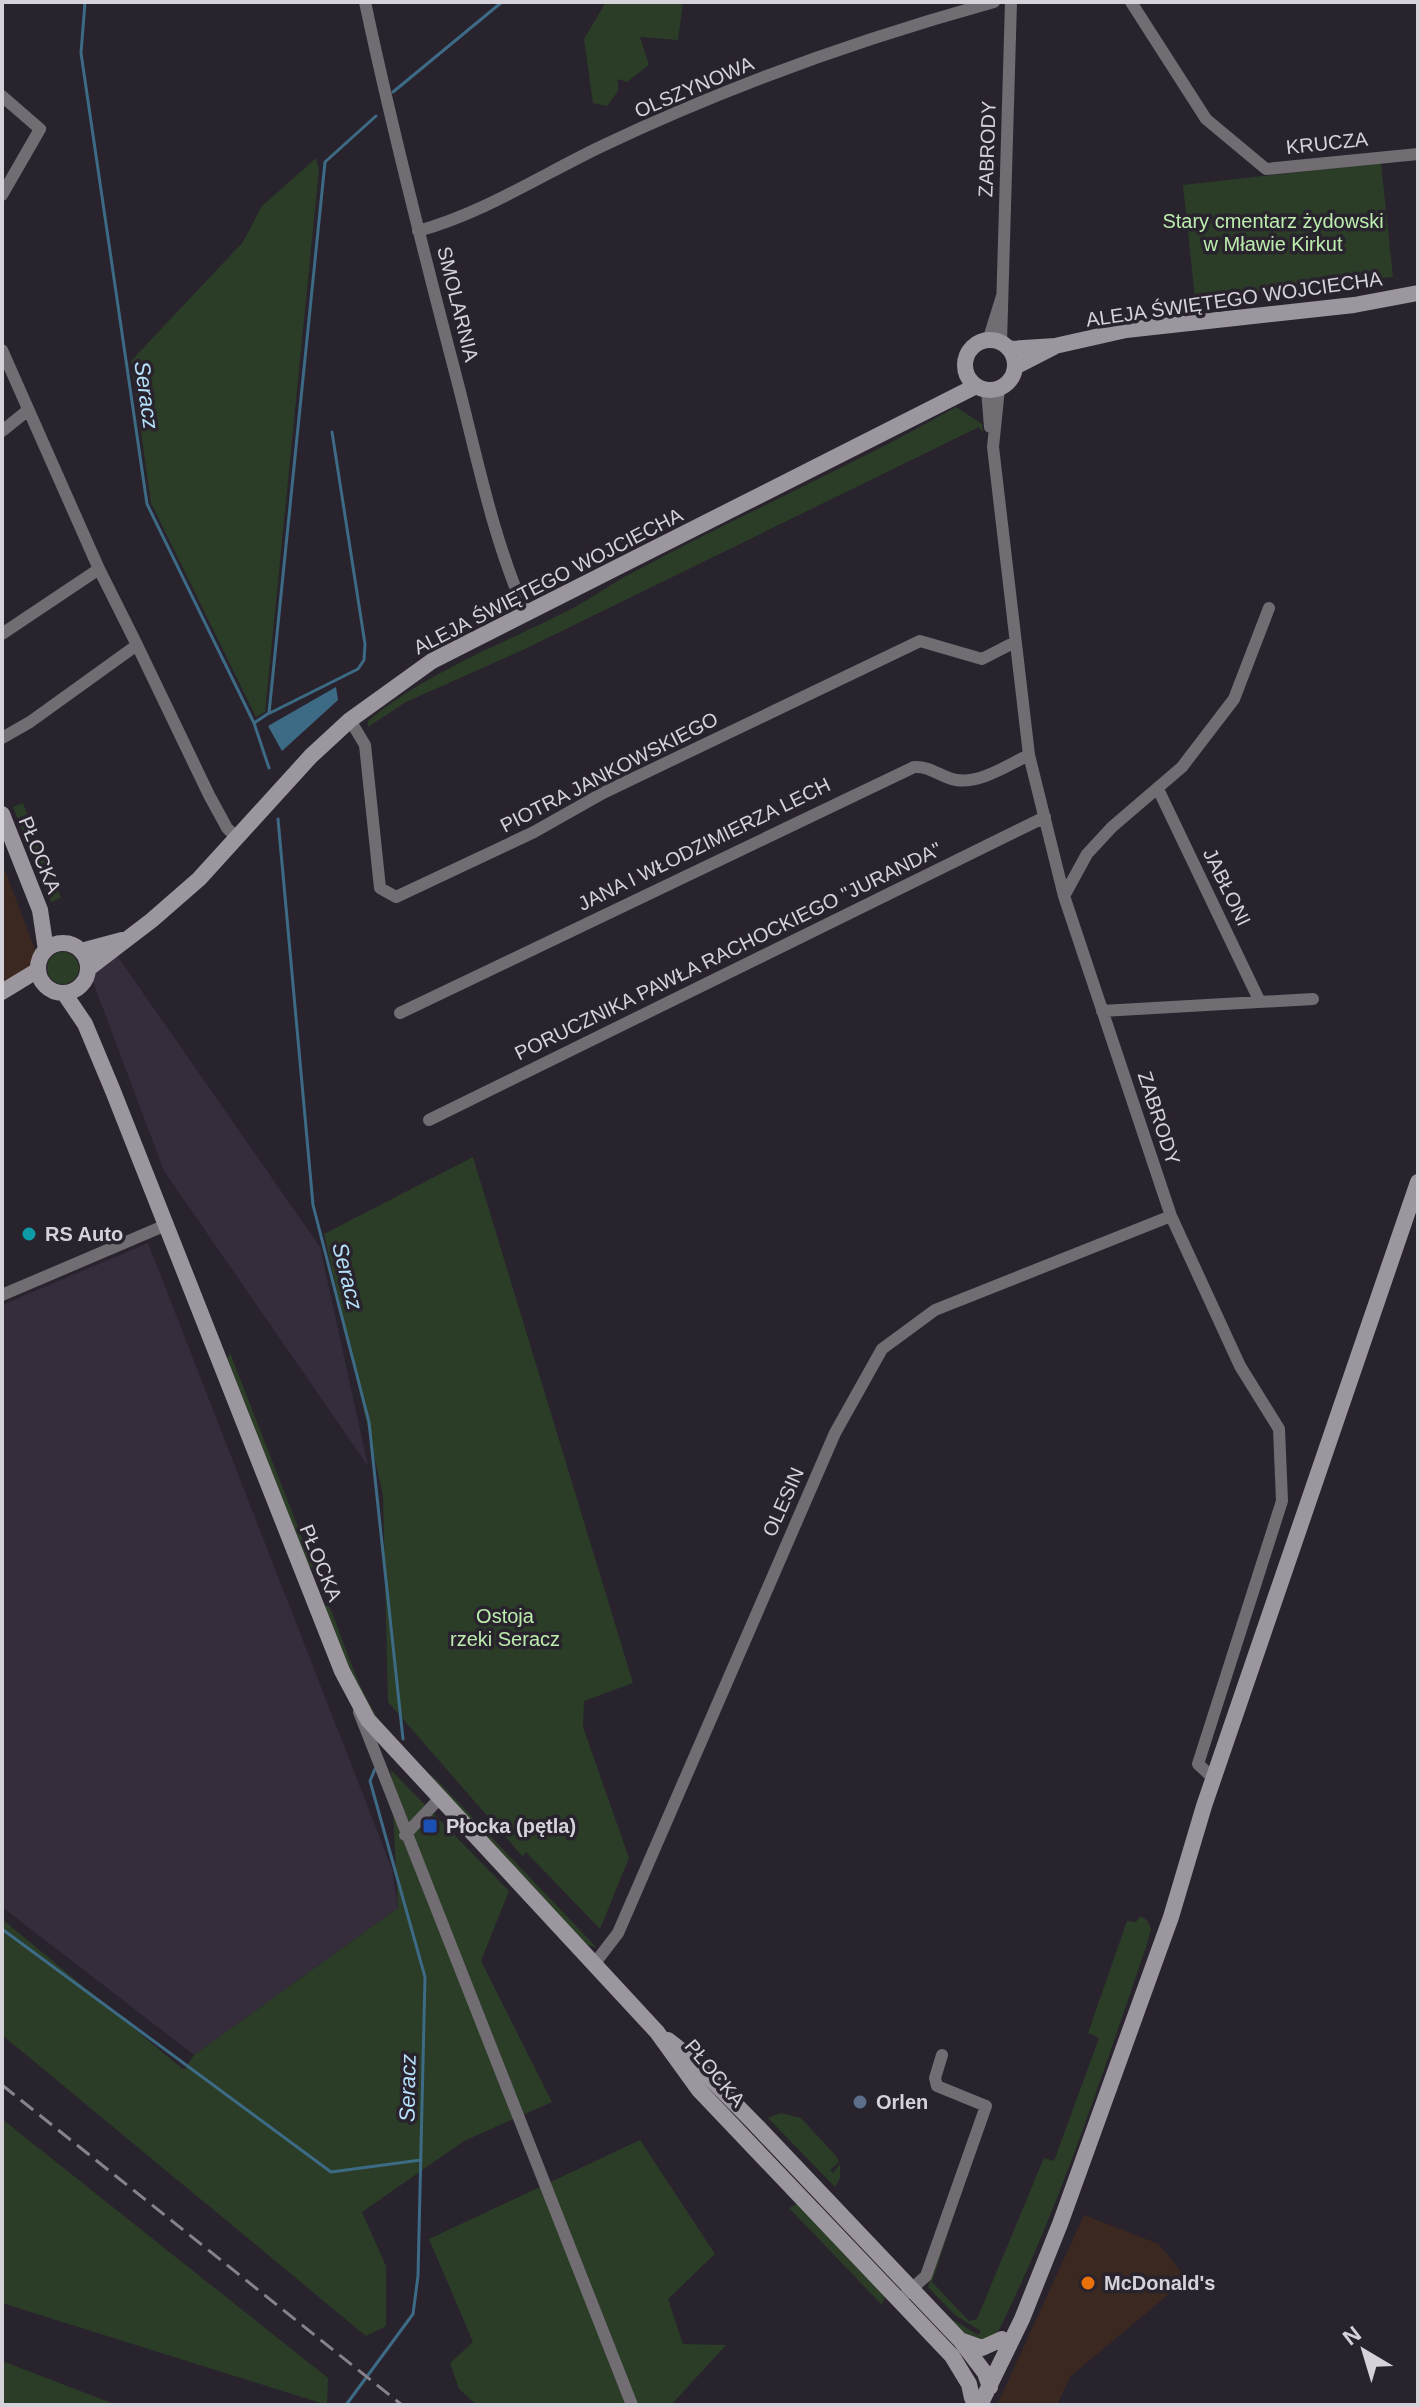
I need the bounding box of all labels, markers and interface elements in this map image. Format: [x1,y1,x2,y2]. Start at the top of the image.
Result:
street label: OLSZYNOWA [631,52,757,122]
street label: ZABRODY [974,100,1000,198]
street label: KRUCZA [1285,128,1370,158]
park label: Stary cmentarz żydowski w Mławie Kirkut [1162,210,1384,255]
street label: SMOLARNIA [433,244,483,364]
street label: ALEJA ŚWIĘTEGO WOJCIECHA [1084,266,1384,331]
water label: Seracz [129,359,164,431]
street label: ALEJA ŚWIĘTEGO WOJCIECHA [409,502,687,659]
street label: PIOTRA JANKOWSKIEGO [497,707,721,837]
street label: JANA I WŁODZIMIERZA LECH [574,773,834,915]
street label: PŁOCKA [15,813,66,897]
street label: PORUCZNIKA PAWŁA RACHOCKIEGO "JURANDA" [511,838,945,1064]
street label: JABŁONI [1199,845,1255,929]
street label: ZABRODY [1134,1069,1184,1167]
place label: RS Auto [45,1223,123,1245]
marker: RS Auto [20,1225,38,1243]
water label: Seracz [327,1240,368,1312]
street label: OLESIN [758,1464,808,1540]
street label: PŁOCKA [296,1521,347,1605]
park label: Ostoja rzeki Seracz [450,1605,560,1650]
place label: Płocka (pętla) [446,1815,576,1837]
marker: Płocka (pętla) [421,1817,439,1835]
street label: PŁOCKA [680,2035,750,2112]
water label: Seracz [394,2054,421,2122]
place label: Orlen [876,2091,928,2113]
marker: Orlen [851,2093,869,2111]
place label: McDonald's [1104,2272,1215,2294]
marker: McDonald's [1079,2274,1097,2292]
north arrow [1324,2311,1404,2391]
text: N [1338,2321,1366,2350]

